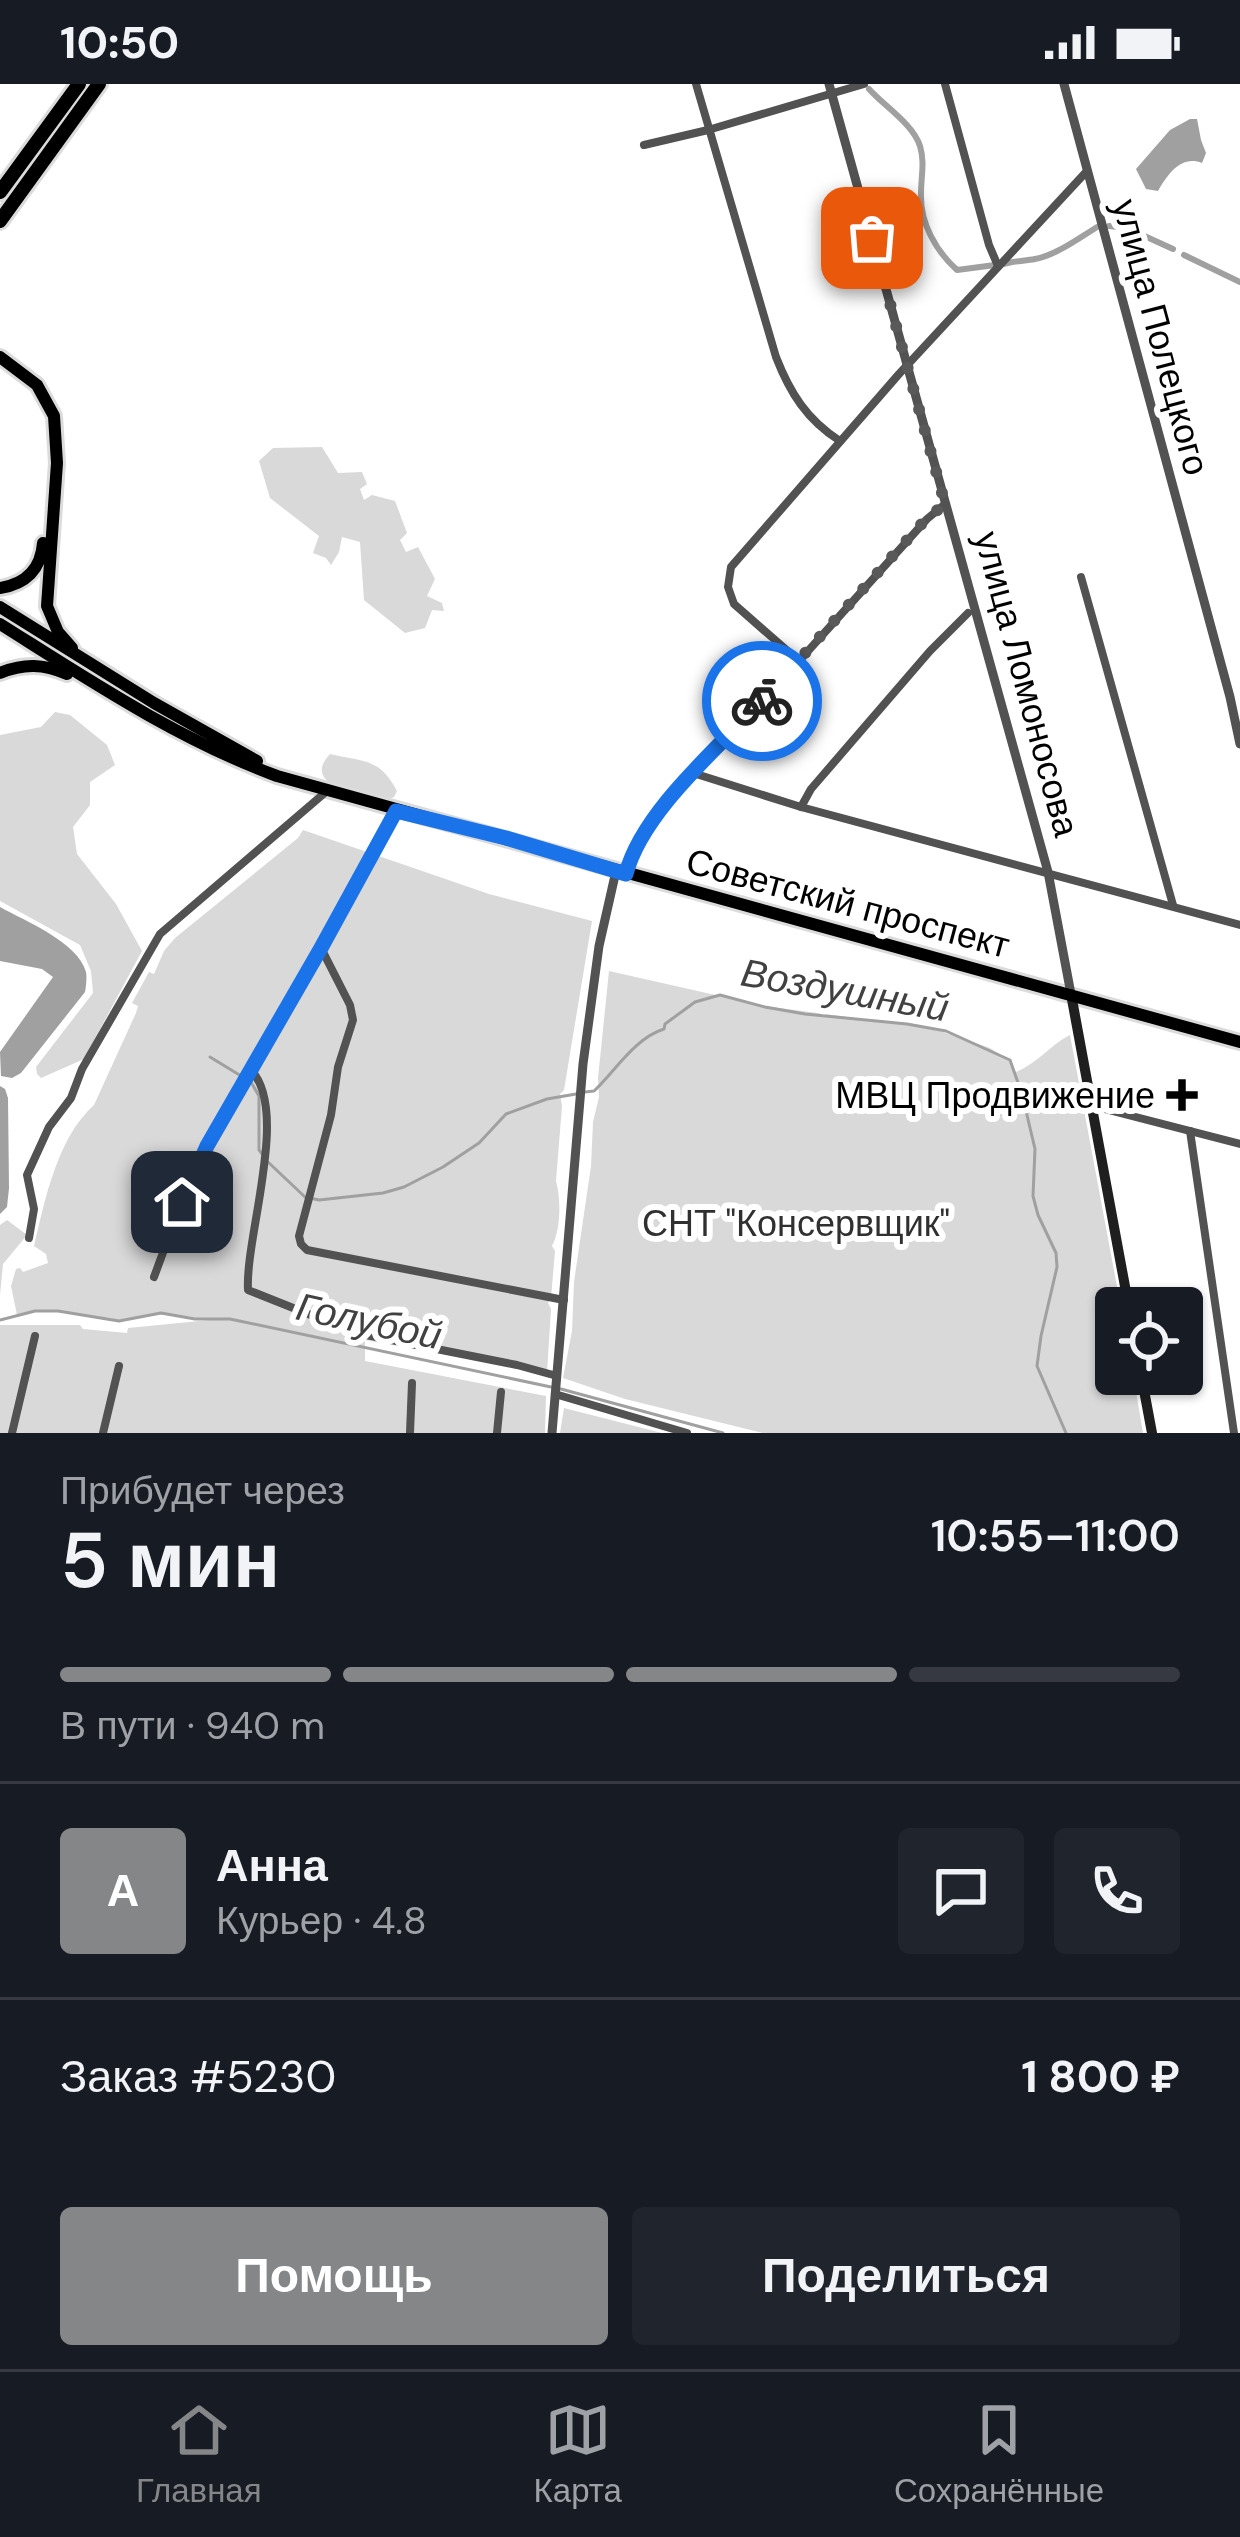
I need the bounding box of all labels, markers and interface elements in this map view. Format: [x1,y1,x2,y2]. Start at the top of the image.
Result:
text: 10:50 [60,13,179,72]
pin [821,187,923,289]
street label: улица Полецкого [1102,194,1220,480]
icon: bag [839,205,905,271]
street label: улица Ломоносова [964,526,1091,843]
courier [702,641,822,761]
icon: bike [729,668,795,734]
street label: Советский проспект [681,837,1015,969]
water label: Воздушный [737,947,953,1033]
place label: МВЦ Продвижение [835,1072,1155,1119]
marker: МВЦ Продвижение [1166,1079,1198,1111]
pin [131,1151,233,1253]
icon: home [149,1169,215,1235]
park label: СНТ "Консервщик" [642,1200,950,1247]
water label: Голубой [292,1281,446,1361]
map controls [1095,1287,1203,1395]
button: locate [1095,1287,1203,1395]
text: Прибудет через [60,1465,345,1516]
text: 10:55–11:00 [931,1506,1180,1565]
text: 5 мин [60,1510,280,1611]
text: В пути · 940 m [60,1700,325,1751]
button: chat [898,1828,1024,1954]
button: phone [1054,1828,1180,1954]
text: Анна [216,1836,328,1895]
text: А [107,1861,139,1920]
text: Курьер · 4.8 [216,1895,427,1946]
text: Заказ #5230 [60,2047,336,2106]
text: 1 800 ₽ [1021,2047,1180,2106]
button: Помощь [60,2207,608,2345]
button: Поделиться [632,2207,1180,2345]
tab: Главная [136,2397,262,2512]
tab: Карта [534,2397,622,2512]
tab: Сохранённые [894,2397,1104,2512]

